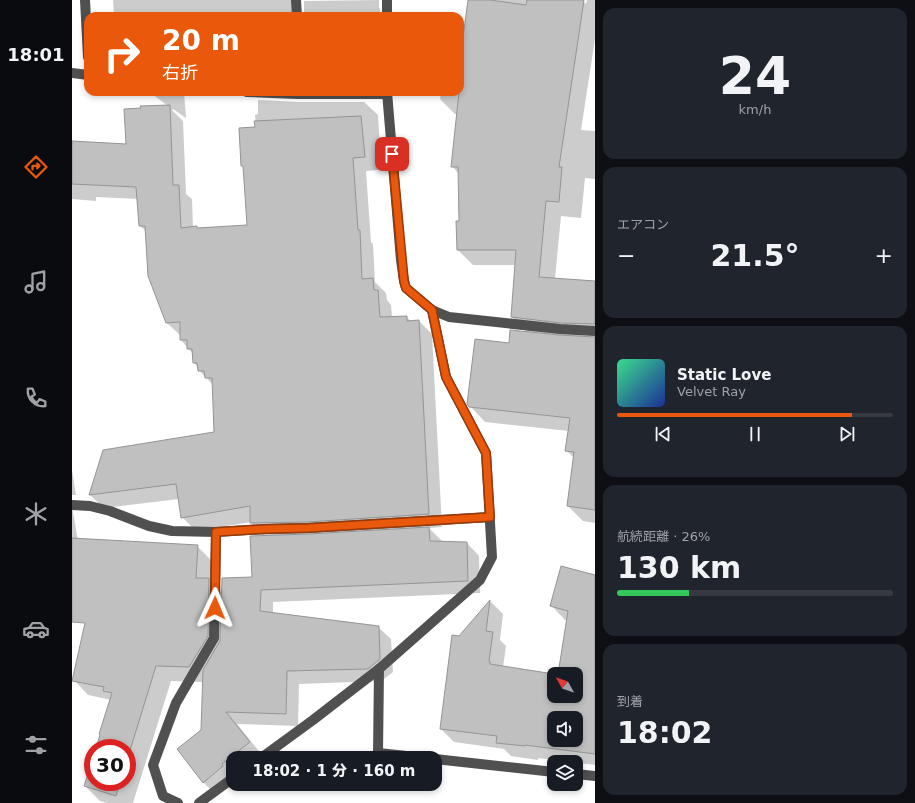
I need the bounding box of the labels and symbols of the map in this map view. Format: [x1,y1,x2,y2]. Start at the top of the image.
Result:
pin [375,137,409,171]
position arrow [194,587,236,629]
north arrow [547,667,583,703]
speed limit sign: 30 [84,739,136,791]

